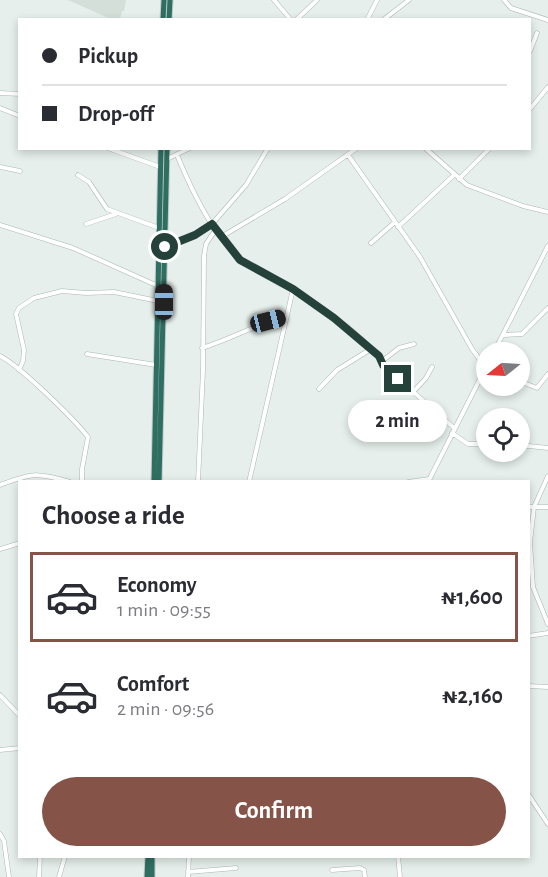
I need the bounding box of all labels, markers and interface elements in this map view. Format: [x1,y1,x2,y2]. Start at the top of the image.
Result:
text: Pickup [78,45,138,67]
text: Drop-off [78,103,154,125]
route start [151,233,178,260]
car [155,284,173,320]
car [248,308,288,334]
north arrow [476,342,530,396]
map controls [476,342,530,462]
route end [384,365,411,392]
callout: 2 min [348,400,448,442]
button: locate [476,408,530,462]
text: 2 min [375,411,420,431]
text: Choose a ride [42,502,185,529]
icon: car [45,570,99,624]
text: Economy [117,574,197,596]
text: ₦1,600 [441,586,503,608]
text: 1 min · 09:55 [117,600,211,620]
icon: car [45,669,99,723]
text: Comfort [117,673,189,695]
text: ₦2,160 [442,685,503,707]
text: 2 min · 09:56 [117,699,214,719]
button: Confirm [42,777,506,846]

